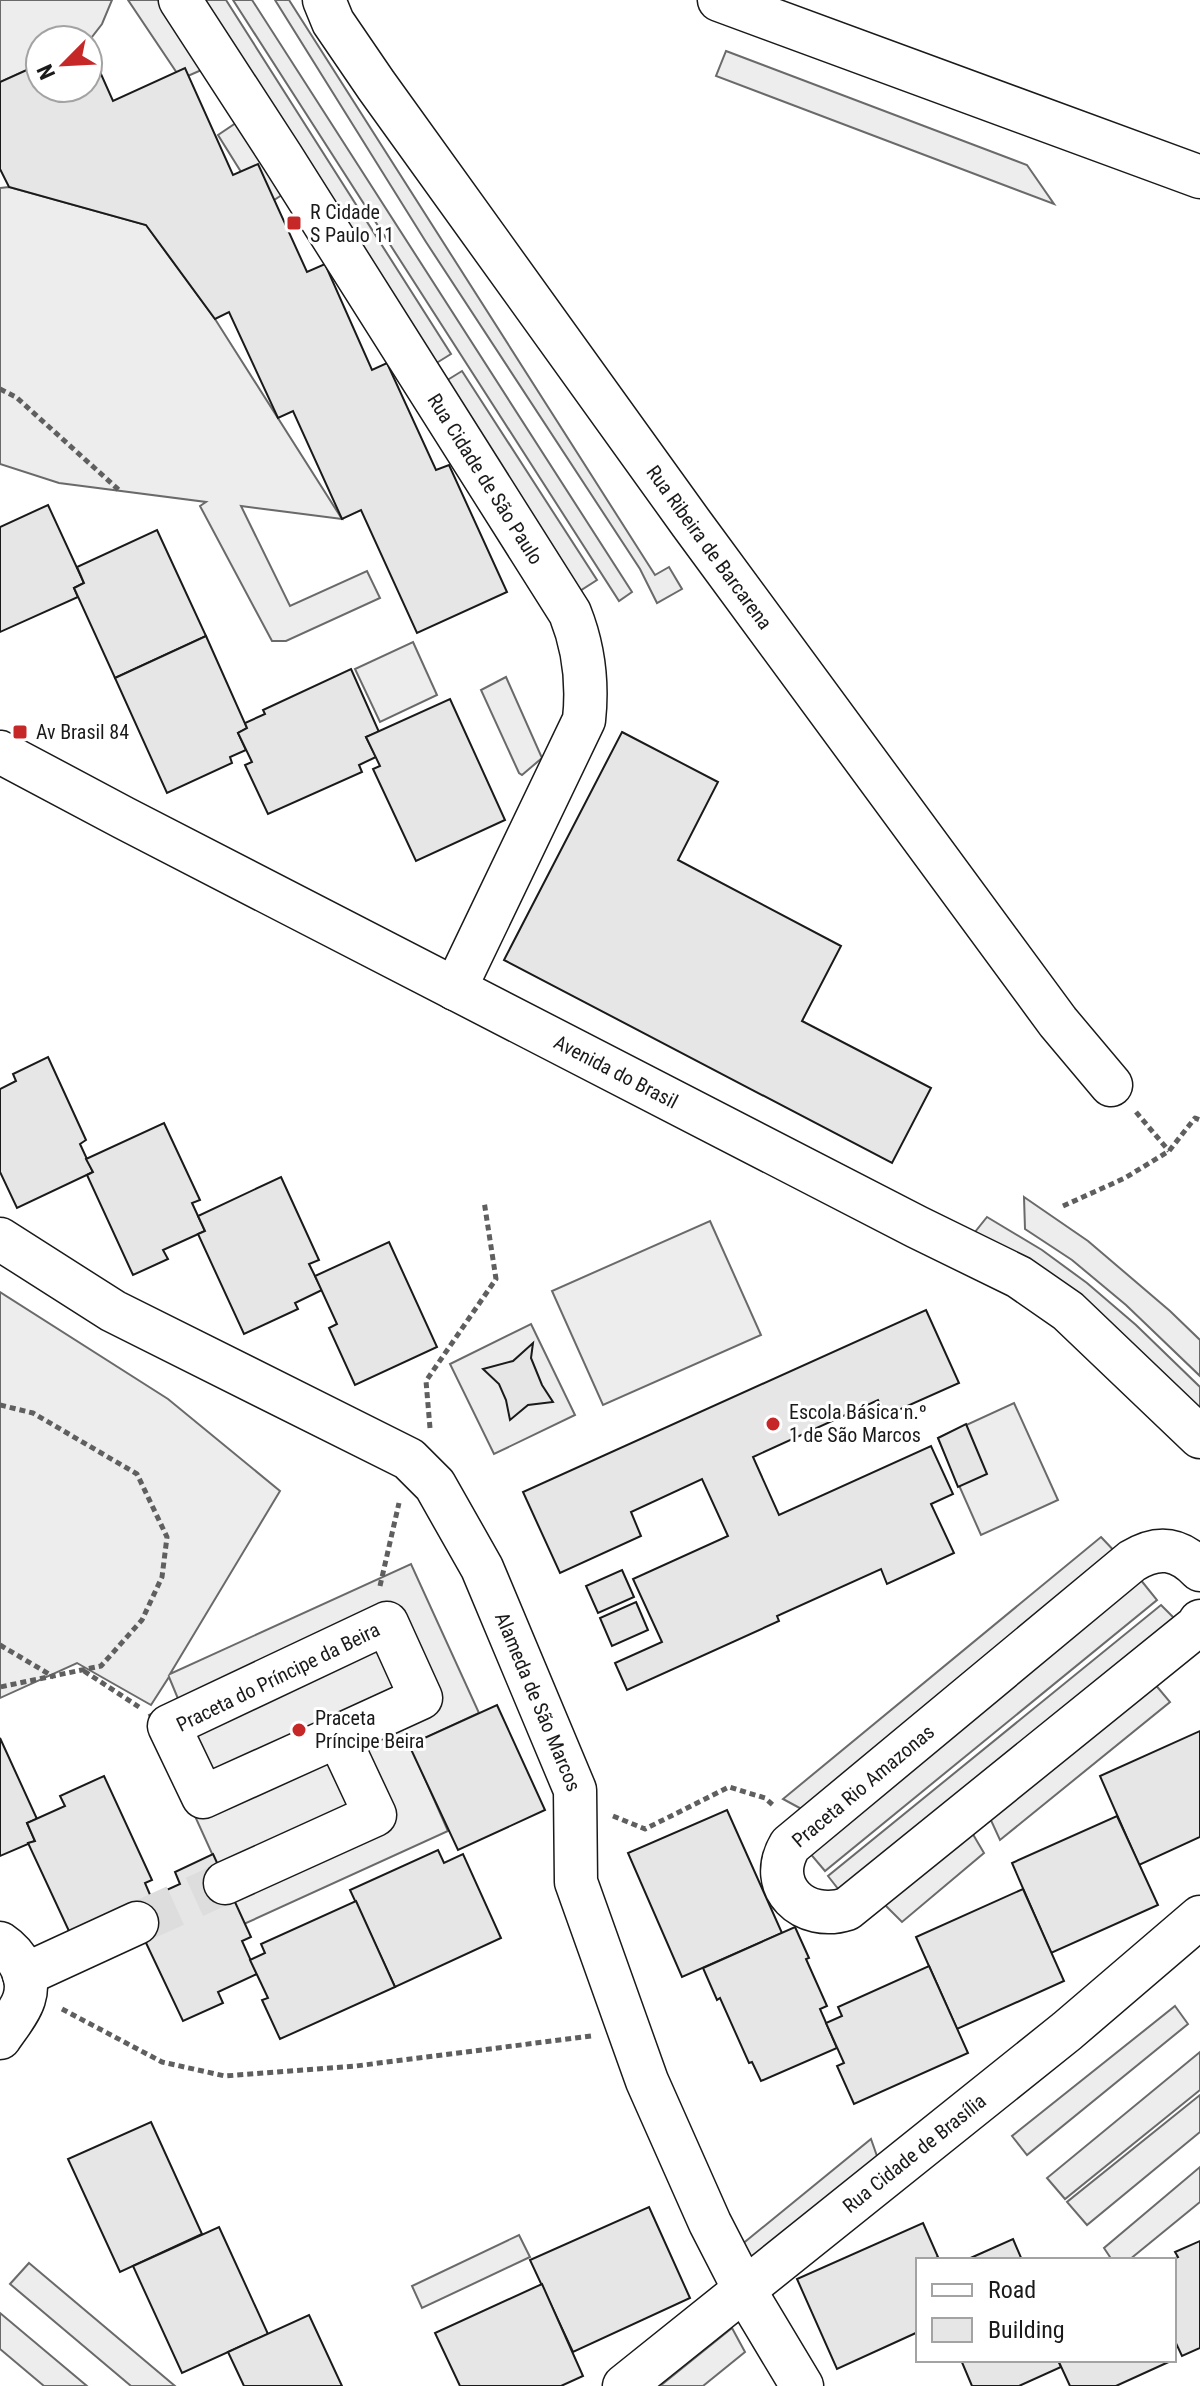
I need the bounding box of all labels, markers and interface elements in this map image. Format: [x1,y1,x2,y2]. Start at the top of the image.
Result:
north arrow [24,24,104,104]
text: N [32,61,60,83]
place label: R Cidade S Paulo 11 [310,200,394,247]
marker: R Cidade S Paulo 11 [285,214,303,232]
street label: Rua Cidade de São Paulo [423,389,548,569]
street label: Rua Ribeira de Barcarena [641,461,777,634]
place label: Av Brasil 84 [36,720,129,744]
marker: Av Brasil 84 [11,723,29,741]
street label: Avenida do Brasil [550,1030,682,1114]
place label: Escola Básica n.º 1 de São Marcos [789,1400,927,1447]
marker: Escola Básica n.º 1 de São Marcos [764,1415,782,1433]
street label: Alameda de São Marcos [490,1609,586,1795]
street label: Praceta do Príncipe da Beira [172,1617,384,1737]
place label: Praceta Príncipe Beira [315,1706,424,1753]
street label: Praceta Rio Amazonas [787,1720,939,1852]
marker: Praceta Príncipe Beira [290,1721,308,1739]
street label: Rua Cidade de Brasília [838,2089,991,2218]
legend [916,2258,1176,2362]
text: Road [988,2276,1036,2304]
text: Building [988,2316,1065,2344]

